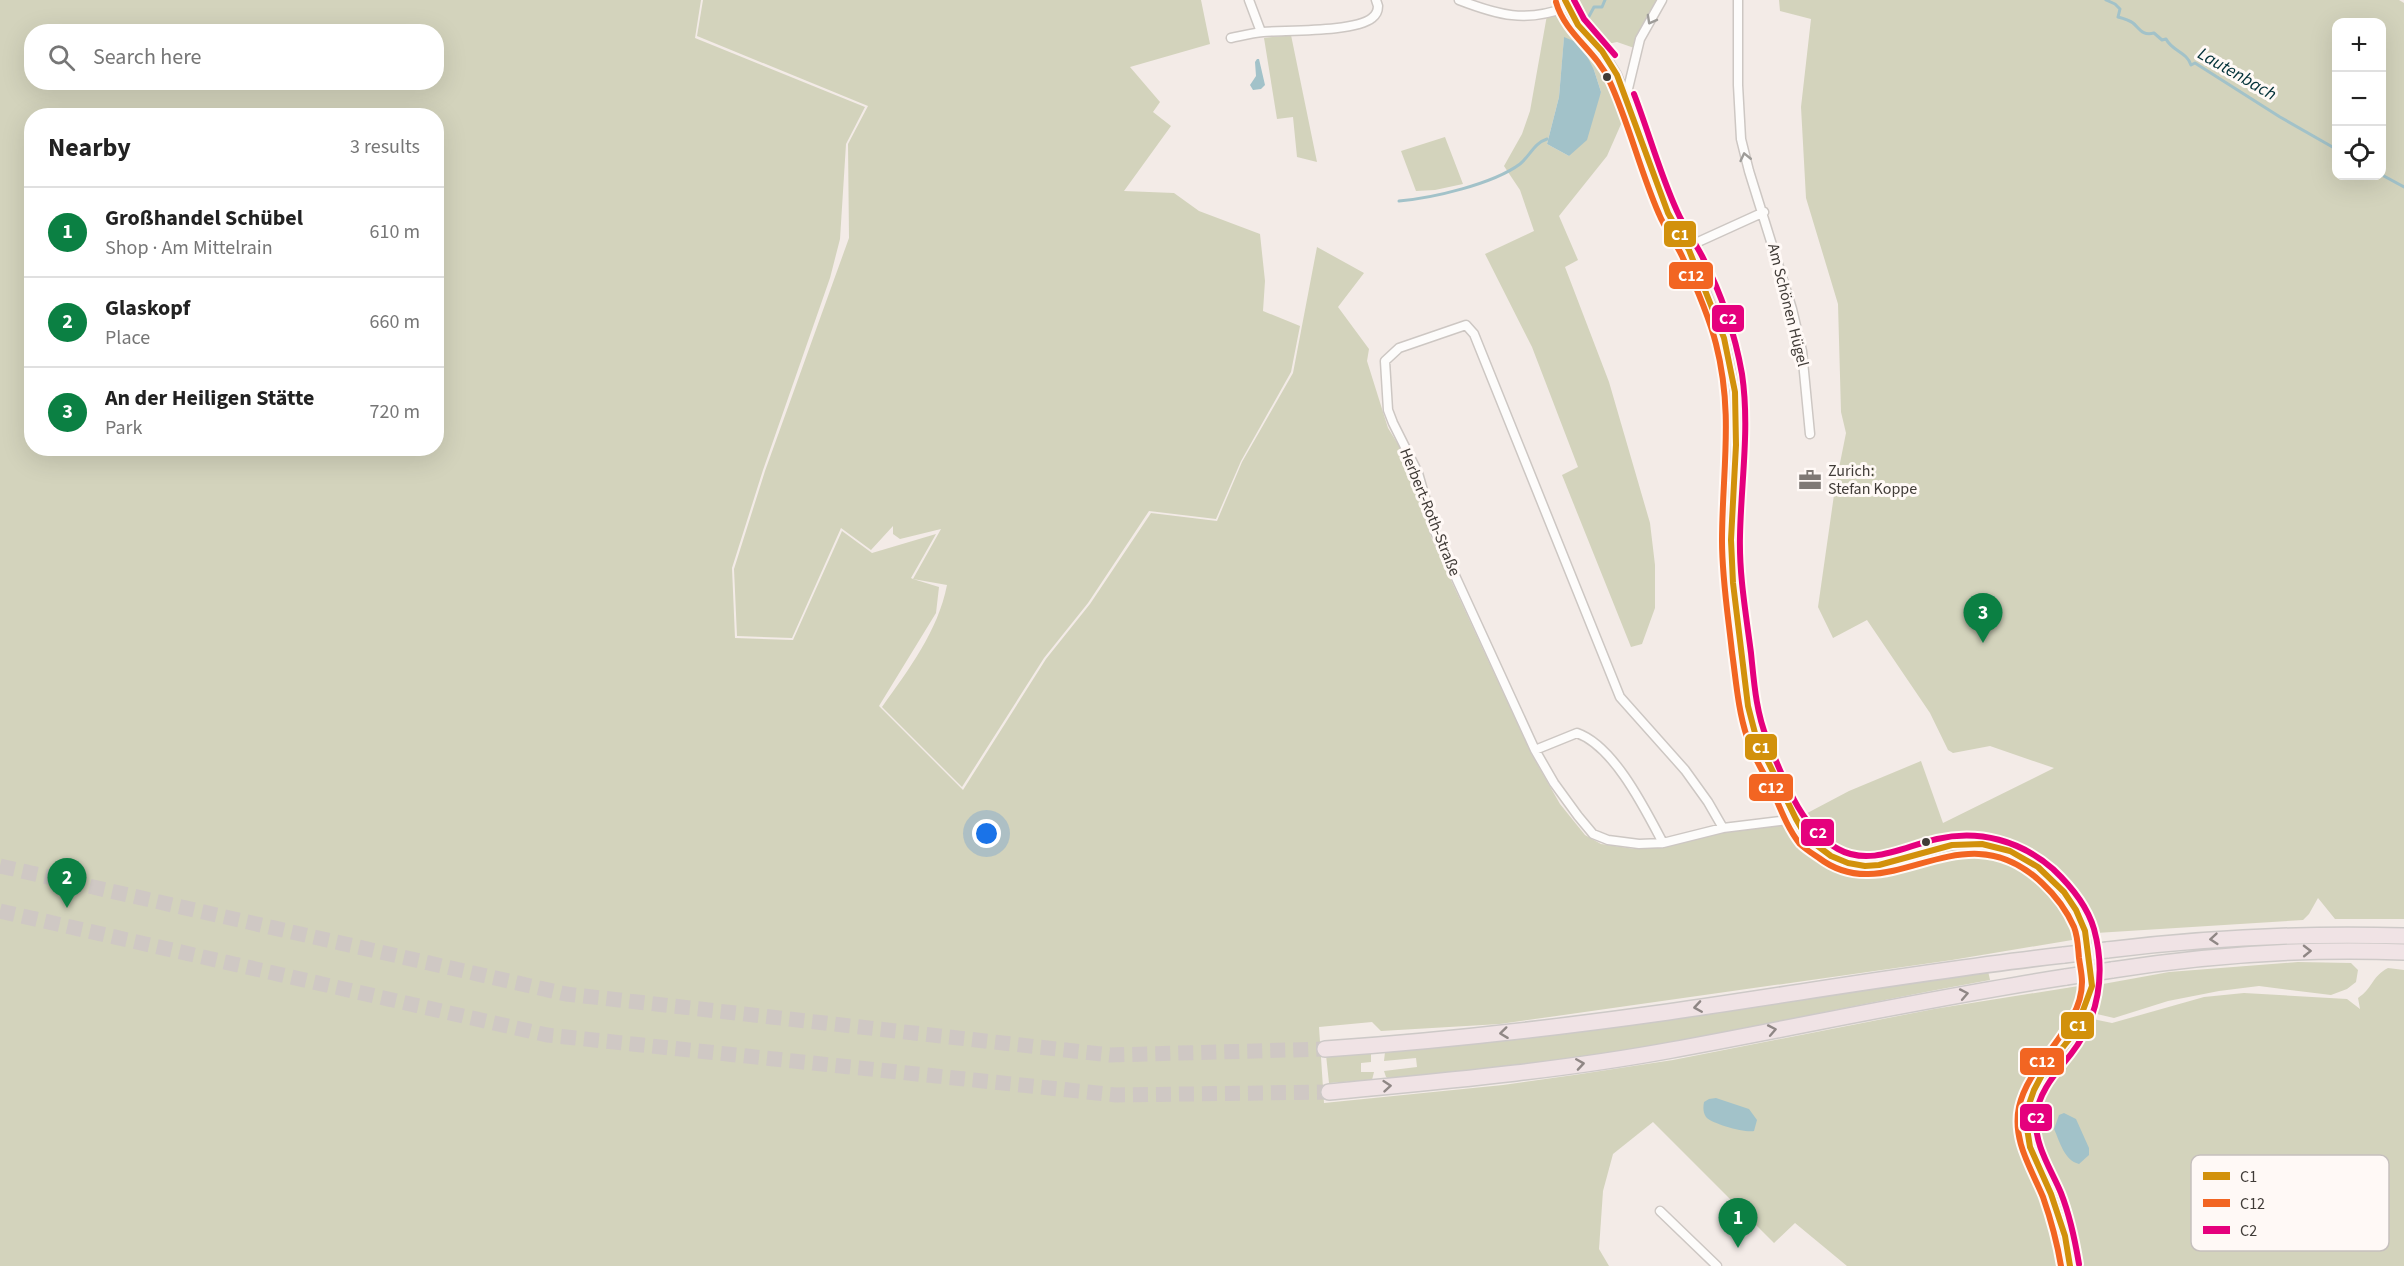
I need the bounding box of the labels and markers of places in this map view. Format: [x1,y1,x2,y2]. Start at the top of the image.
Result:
unlabelled marker [1601,71,1613,83]
place label: Zurich: Stefan Koppe [1828,460,1917,500]
office icon: Zurich: Stefan Koppe [1797,467,1823,493]
pin: 3 [1964,594,2002,643]
unlabelled marker [1920,836,1932,848]
pin: 2 [48,858,86,908]
pin: 1 [1718,1198,1758,1248]

